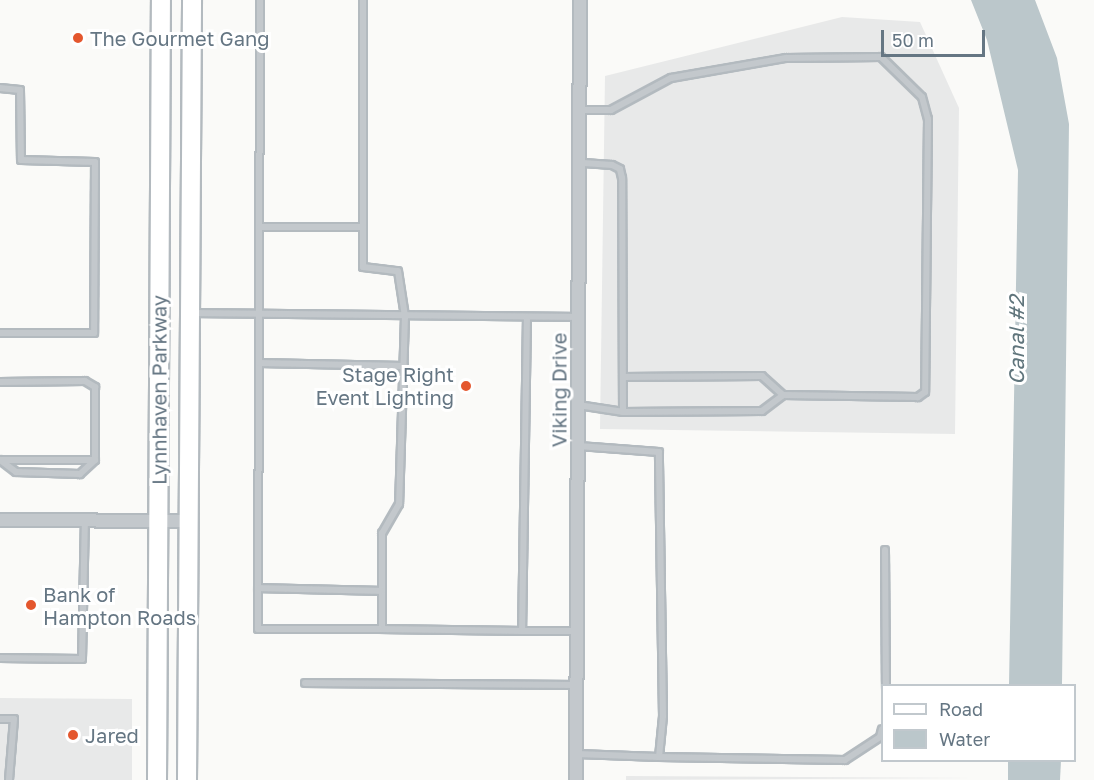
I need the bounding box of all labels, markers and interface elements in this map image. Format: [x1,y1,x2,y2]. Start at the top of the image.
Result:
scale bar [884,18,988,56]
place label: The Gourmet Gang [90,26,270,50]
text: 50 m [892,29,934,51]
marker: The Gourmet Gang [71,31,85,45]
street label: Lynnhaven Parkway [147,295,171,485]
water label: Canal #2 [1003,295,1029,385]
street label: Viking Drive [547,333,571,447]
place label: Stage Right Event Lighting [315,362,454,409]
marker: Stage Right Event Lighting [459,379,473,393]
place label: Bank of Hampton Roads [43,582,196,629]
marker: Bank of Hampton Roads [24,598,38,612]
legend [881,684,1076,762]
text: Road [939,698,983,720]
place label: Jared [85,723,139,747]
marker: Jared [66,728,80,742]
text: Water [939,728,990,750]

